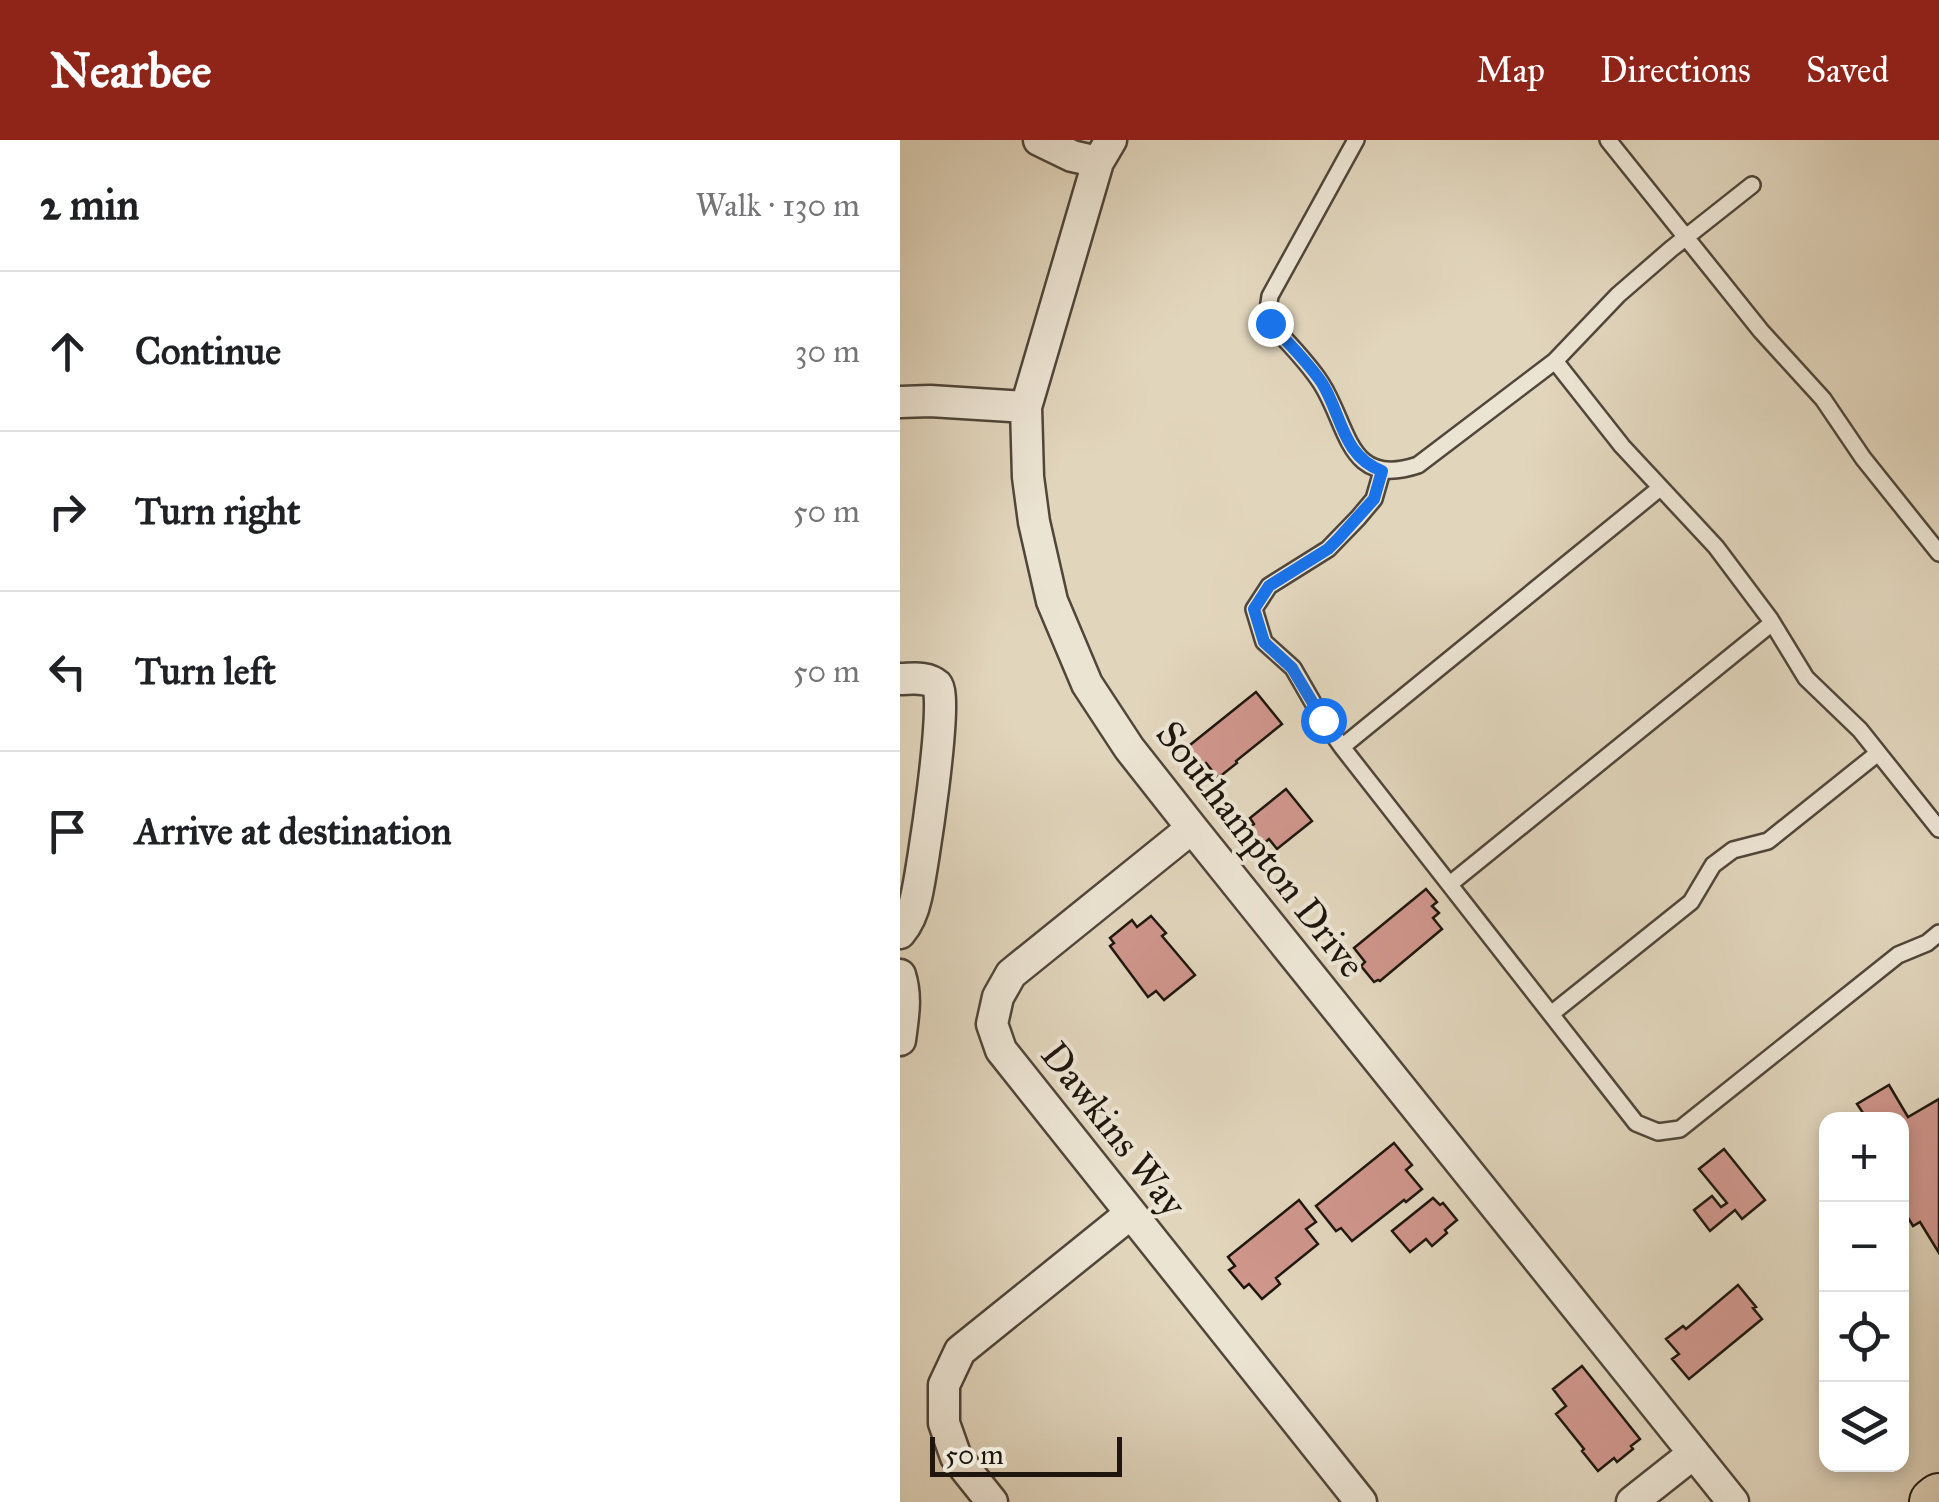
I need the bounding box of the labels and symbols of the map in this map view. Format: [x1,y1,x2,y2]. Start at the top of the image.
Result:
route end [1248,301,1294,347]
route start [1301,698,1347,744]
street label: Southampton Drive [1147,712,1375,986]
street label: Dawkins Way [1032,1033,1197,1226]
scale bar [930,1432,1122,1476]

